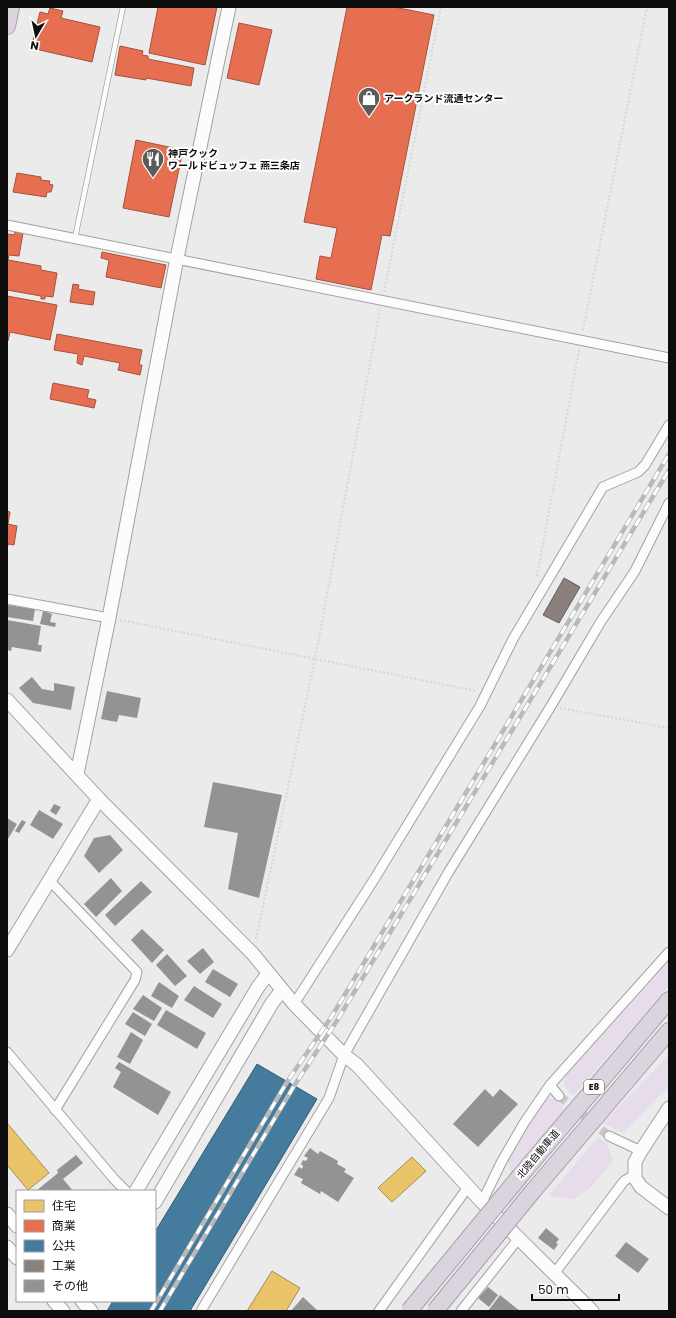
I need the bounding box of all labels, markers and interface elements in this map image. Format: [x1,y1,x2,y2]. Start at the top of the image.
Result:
north arrow [16,16,56,56]
text: N [29,37,40,54]
shop icon: アークランド流通センター [356,85,382,118]
place label: アークランド流通センター [384,91,503,106]
restaurant icon: 神戸クック ワールドビュッフェ 燕三条店 [140,146,166,179]
place label: 神戸クック ワールドビュッフェ 燕三条店 [168,146,300,173]
road number: E8 [584,1080,604,1094]
street label: 北陸自動車道 [513,1126,563,1182]
legend [16,1190,156,1302]
text: 住宅 [52,1197,76,1214]
text: 商業 [52,1217,76,1234]
text: 公共 [52,1237,76,1254]
text: 工業 [52,1257,76,1274]
scale bar [532,1276,619,1302]
text: その他 [52,1277,88,1294]
text: 50 m [538,1281,569,1298]

